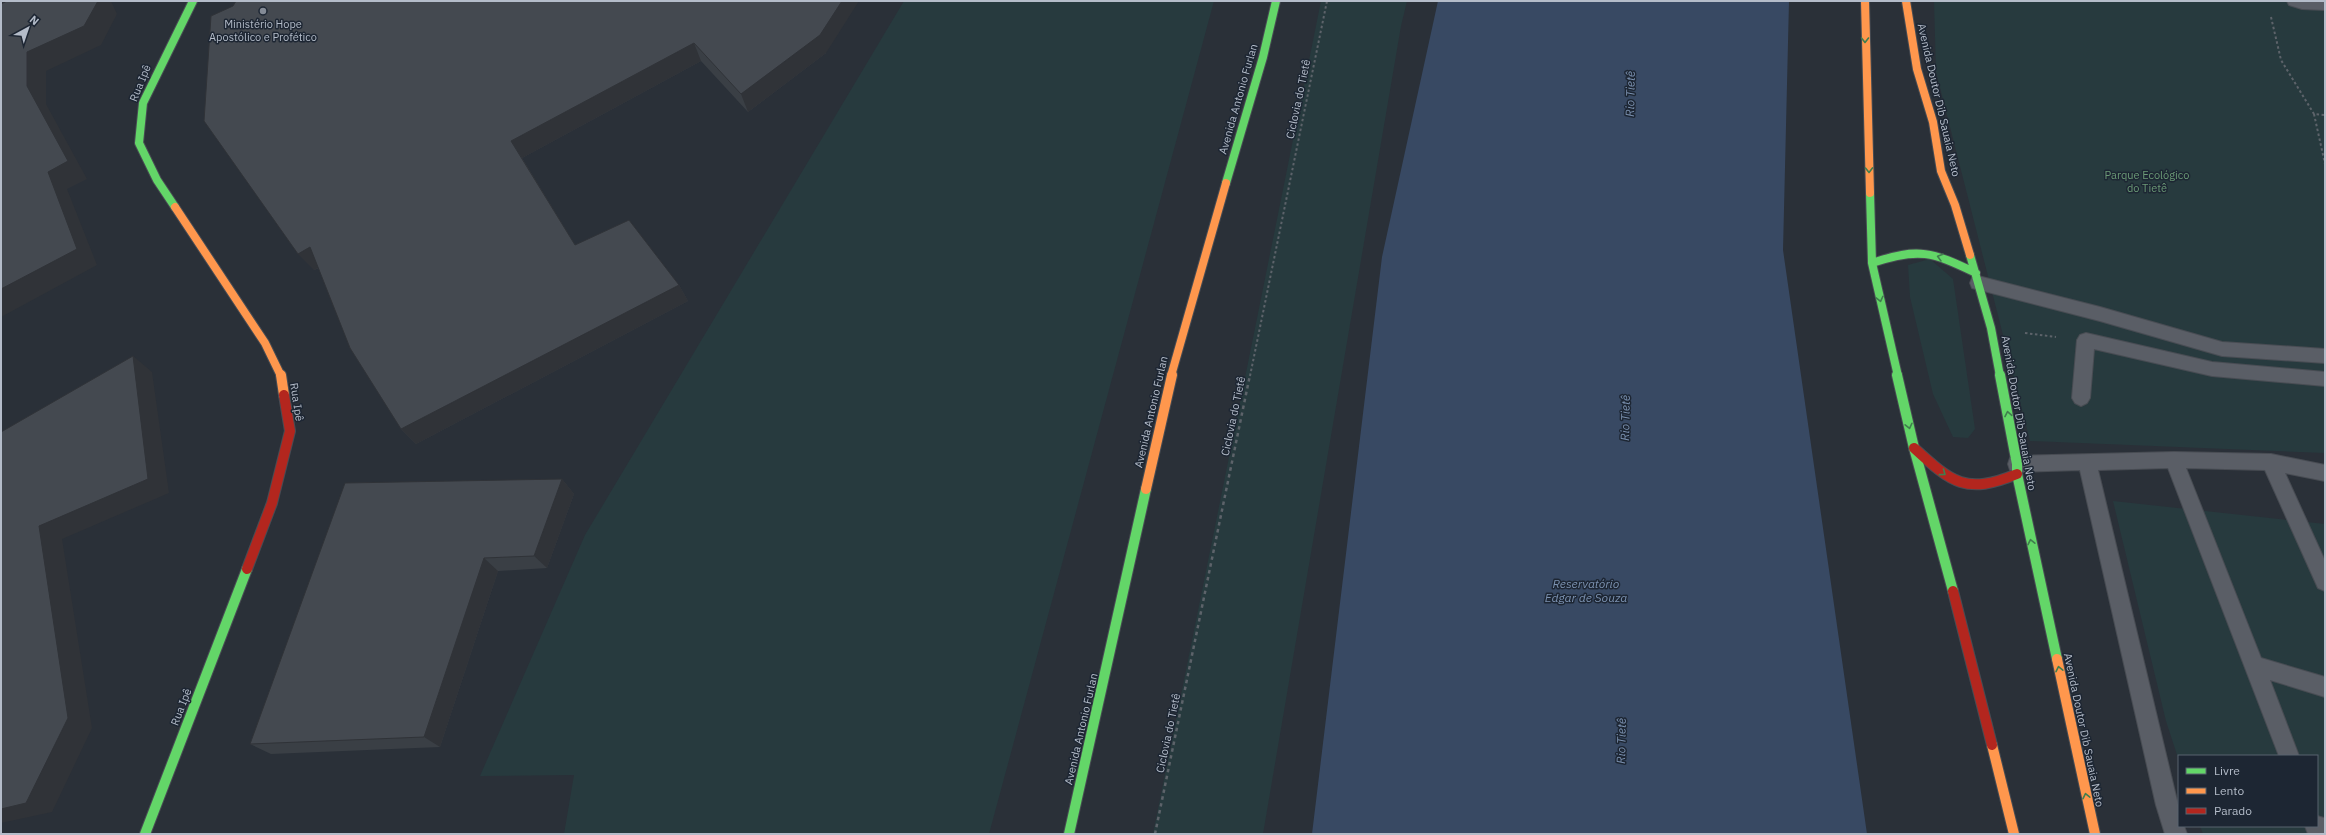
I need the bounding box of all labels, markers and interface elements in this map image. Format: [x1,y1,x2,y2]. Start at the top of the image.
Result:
marker: Ministério Hope Apostólico e Profético [258,6,268,16]
north arrow [8,8,48,48]
text: N [27,12,42,28]
place label: Ministério Hope Apostólico e Profético [209,17,317,44]
street label: Avenida Doutor Dib Sauaia Neto [1915,22,1963,178]
one-way arrow [1861,37,1869,43]
street label: Avenida Antonio Furlan [1216,42,1260,156]
street label: Ciclovia do Tietê [1283,58,1313,140]
street label: Rua Ipê [126,62,154,104]
water label: Rio Tietê [1622,71,1638,117]
one-way arrow [1865,167,1874,173]
park label: Parque Ecológico do Tietê [2105,168,2189,195]
one-way arrow [1937,253,1944,262]
one-way arrow [1875,296,1883,302]
street label: Avenida Doutor Dib Sauaia Neto [1998,335,2040,491]
street label: Avenida Antonio Furlan [1131,355,1171,469]
street label: Ciclovia do Tietê [1218,375,1248,457]
street label: Rua Ipê [287,382,307,422]
water label: Rio Tietê [1617,395,1633,441]
one-way arrow [2004,411,2012,417]
one-way arrow [1904,423,1912,429]
one-way arrow [1939,468,1946,475]
one-way arrow [2028,539,2036,545]
water label: Reservatório Edgar de Souza [1545,576,1627,605]
street label: Avenida Doutor Dib Sauaia Neto [2061,652,2107,808]
one-way arrow [2055,666,2063,672]
street label: Avenida Antonio Furlan [1061,672,1101,786]
street label: Rua Ipê [168,686,194,728]
street label: Ciclovia do Tietê [1153,692,1183,774]
water label: Rio Tietê [1613,718,1629,764]
legend [2178,755,2318,827]
text: Livre [2214,763,2240,778]
text: Lento [2214,783,2244,798]
one-way arrow [2083,793,2091,799]
text: Parado [2214,803,2252,818]

